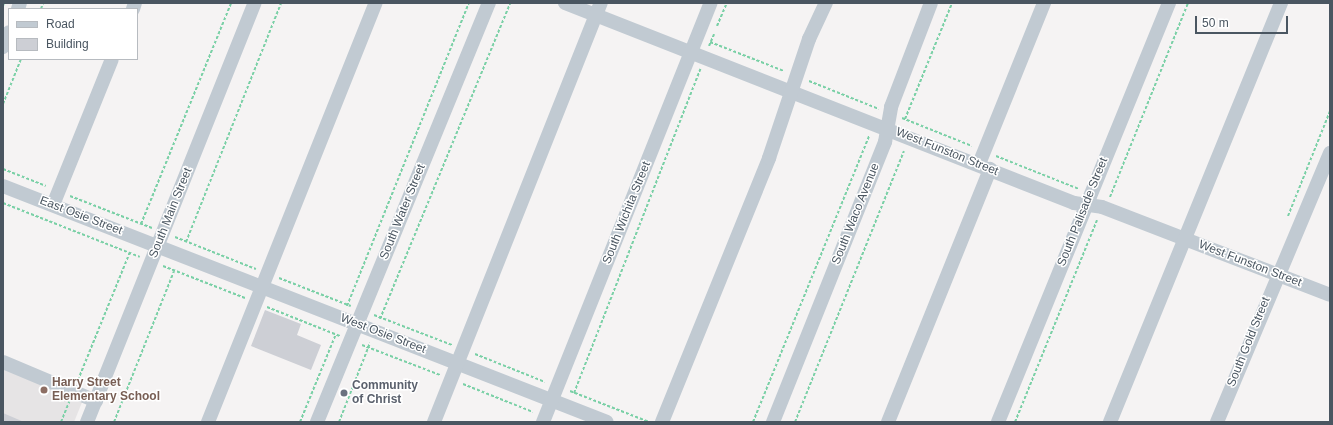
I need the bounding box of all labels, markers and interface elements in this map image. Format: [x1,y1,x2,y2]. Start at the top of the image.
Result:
legend [8,8,138,60]
scale bar [1197,8,1290,34]
text: 50 m [1202,16,1229,30]
text: Road [46,17,75,31]
text: Building [46,37,89,51]
street label: West Funston Street [894,125,1000,179]
street label: South Palisade Street [1055,155,1111,269]
street label: South Wichita Street [600,160,654,266]
street label: South Waco Avenue [829,161,883,267]
street label: South Water Street [377,162,429,262]
street label: South Main Street [146,166,196,260]
street label: East Osie Street [38,194,124,238]
street label: West Funston Street [1196,238,1304,290]
street label: South Gold Street [1224,295,1274,389]
street label: West Osie Street [338,311,428,357]
place label: Harry Street Elementary School [52,376,160,404]
place label: Community of Christ [352,379,418,407]
marker: Harry Street Elementary School [39,385,49,395]
marker: Community of Christ [339,388,349,398]

